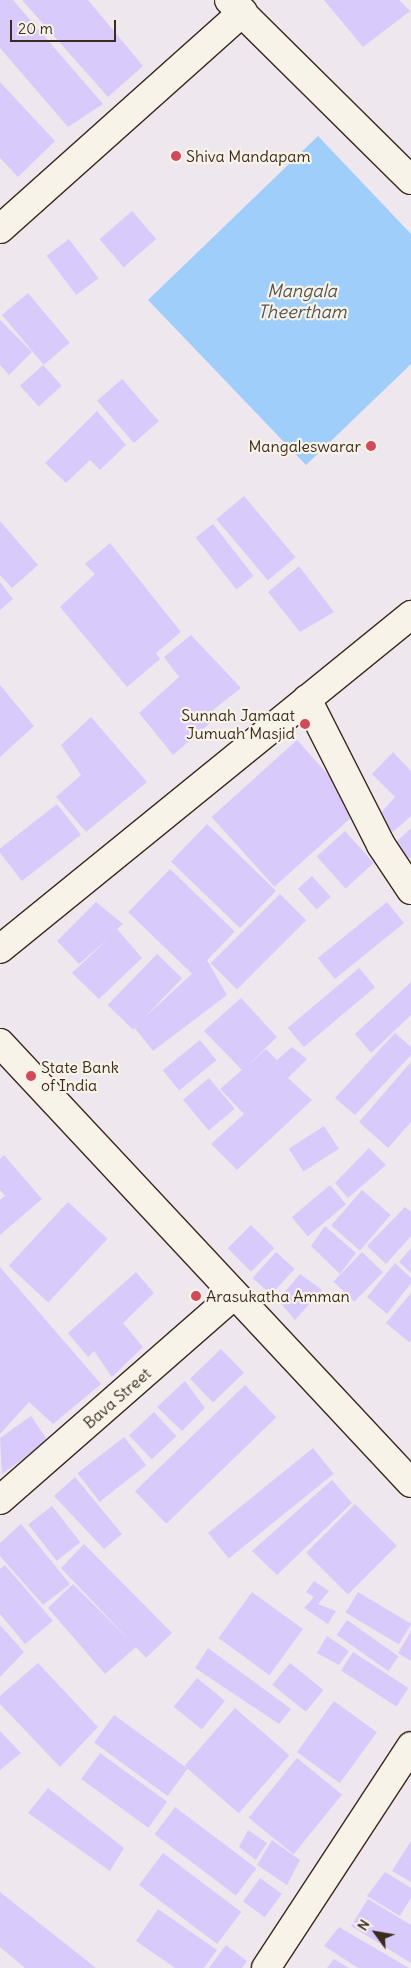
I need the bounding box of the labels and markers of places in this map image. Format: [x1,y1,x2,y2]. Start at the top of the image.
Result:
place label: Shiva Mandapam [186,146,310,166]
marker: Shiva Mandapam [170,150,182,162]
place label: Mangaleswarar [248,436,361,456]
marker: Mangaleswarar [365,440,377,452]
place label: Sunnah Jamaat Jumuah Masjid [181,705,295,743]
marker: Sunnah Jamaat Jumuah Masjid [299,718,311,730]
place label: State Bank of India [41,1057,119,1095]
marker: State Bank of India [25,1070,37,1082]
place label: Arasukatha Amman [206,1286,350,1306]
marker: Arasukatha Amman [190,1290,202,1302]

